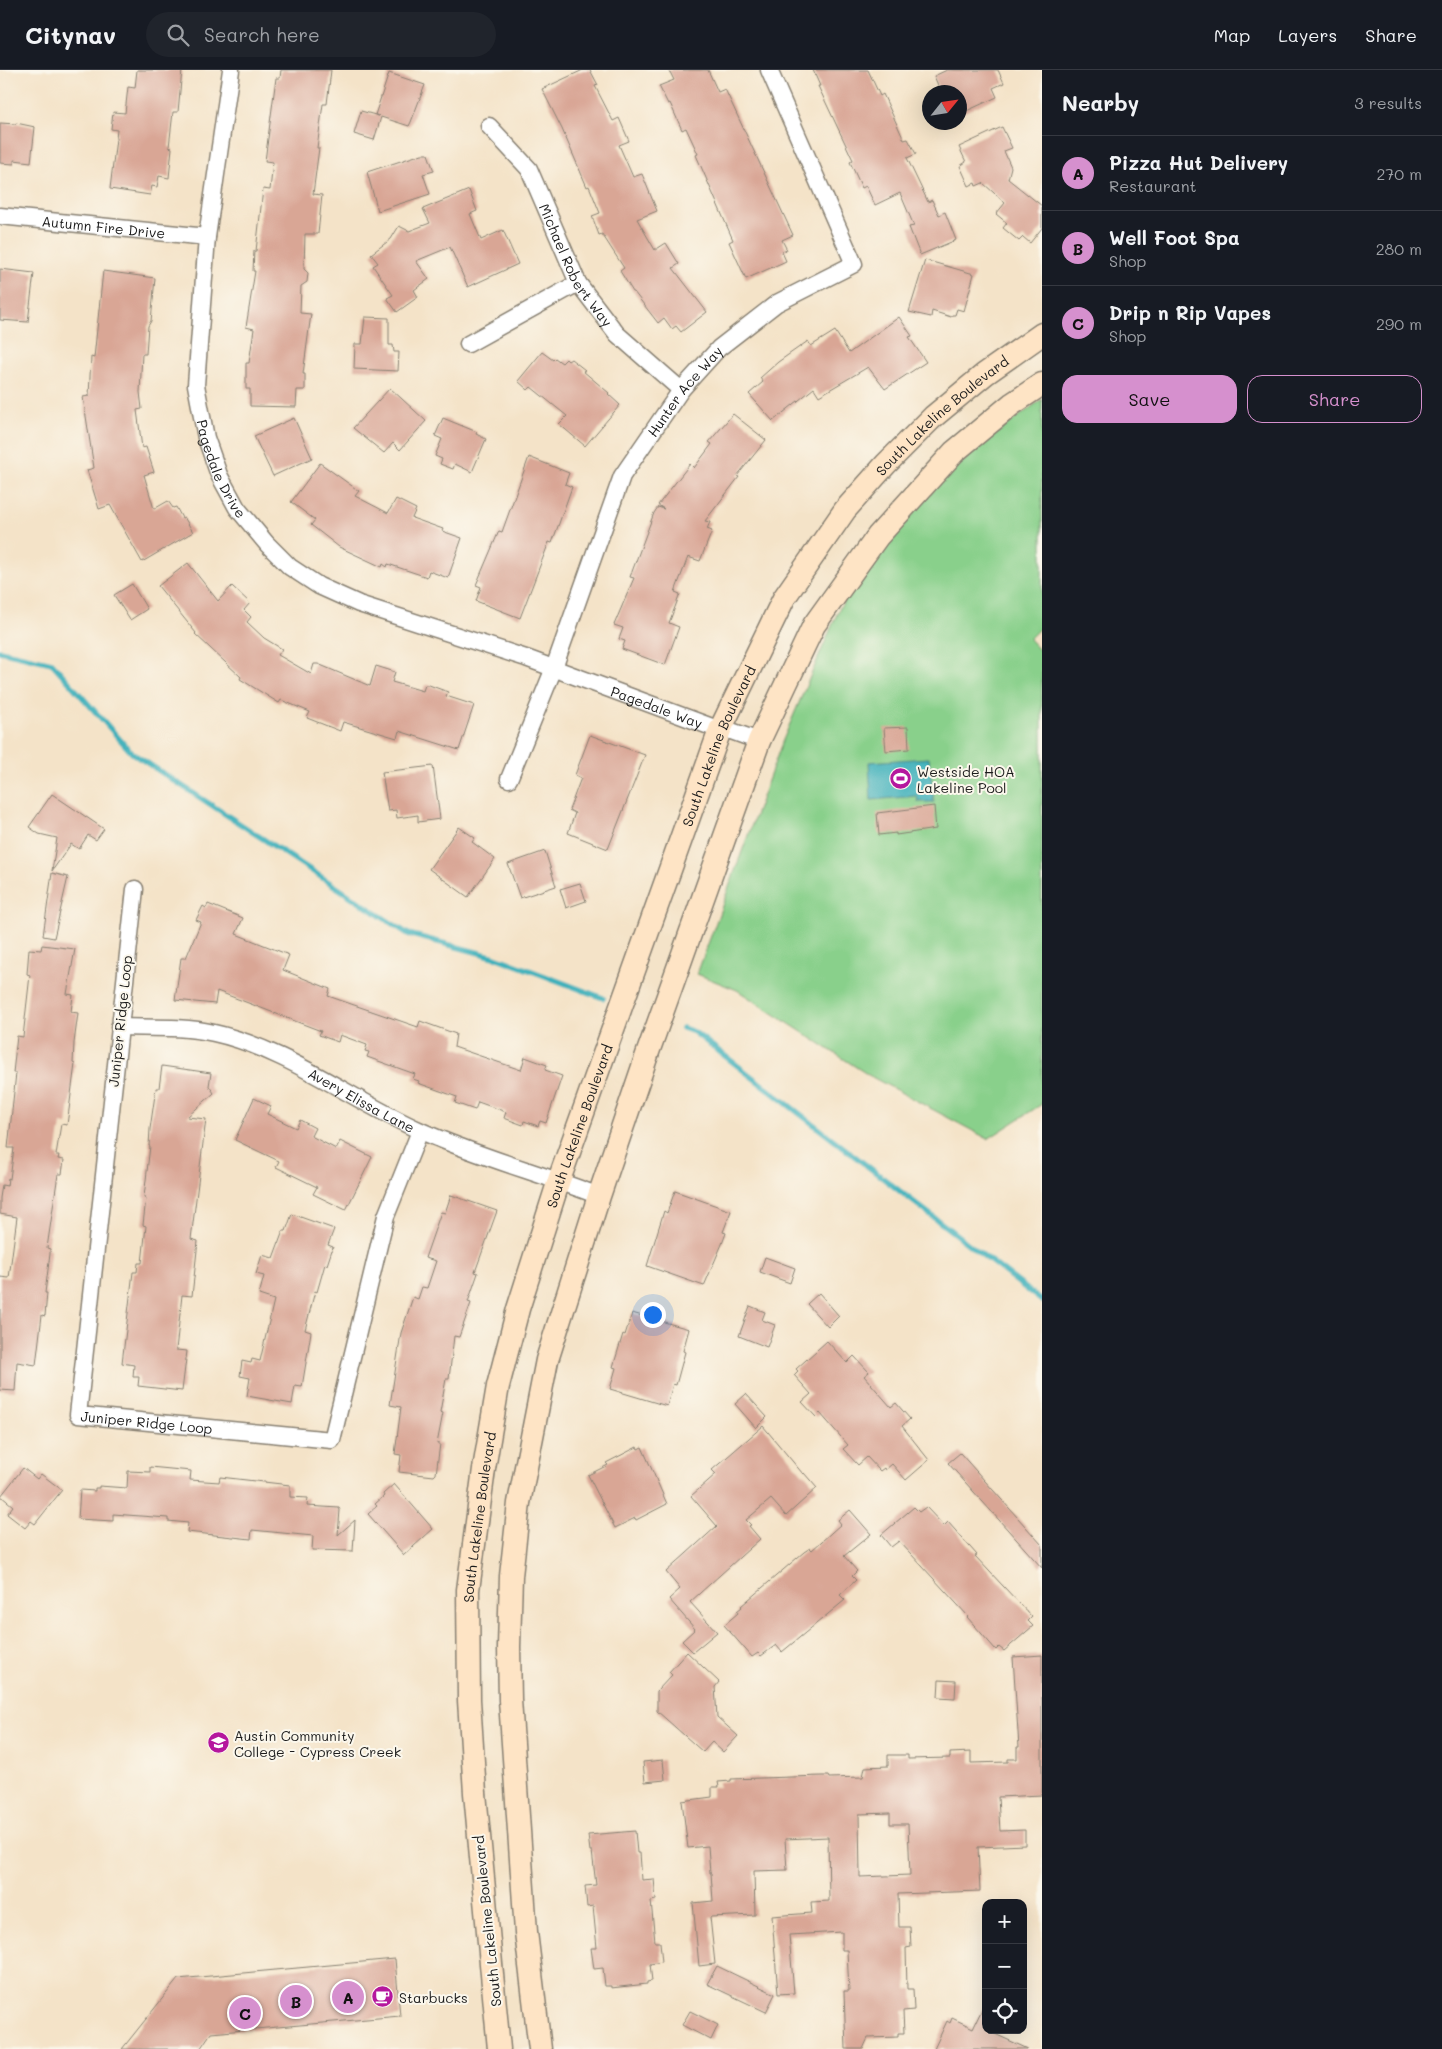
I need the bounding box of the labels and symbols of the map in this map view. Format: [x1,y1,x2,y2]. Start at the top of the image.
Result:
north arrow [922,85,967,130]
street label: Michael Robert Way [535,200,617,330]
street label: Autumn Fire Drive [41,211,166,242]
street label: Hunter Ace Way [642,341,726,440]
street label: South Lakeline Boulevard [871,351,1012,479]
street label: Pagedale Drive [193,418,251,522]
street label: South Lakeline Boulevard [677,662,759,829]
street label: Pagedale Way [608,681,706,732]
place label: Westside HOA Lakeline Pool [917,762,1015,797]
sports icon: Westside HOA Lakeline Pool [889,767,913,791]
street label: Juniper Ridge Loop [104,954,136,1088]
street label: South Lakeline Boulevard [541,1041,616,1210]
street label: Avery Elissa Lane [305,1063,418,1136]
your location [640,1302,666,1328]
street label: Juniper Ridge Loop [80,1406,213,1438]
street label: South Lakeline Boulevard [458,1430,500,1603]
place label: Austin Community College - Cypress Creek [234,1726,401,1761]
school or university icon: Austin Community College - Cypress Creek [206,1731,230,1755]
street label: South Lakeline Boulevard [469,1834,505,2008]
pin: A [332,1978,364,2016]
pin: B [280,1982,312,2020]
cafe icon: Starbucks [371,1985,395,2009]
place label: Starbucks [399,1988,468,2007]
pin: C [229,1994,261,2032]

